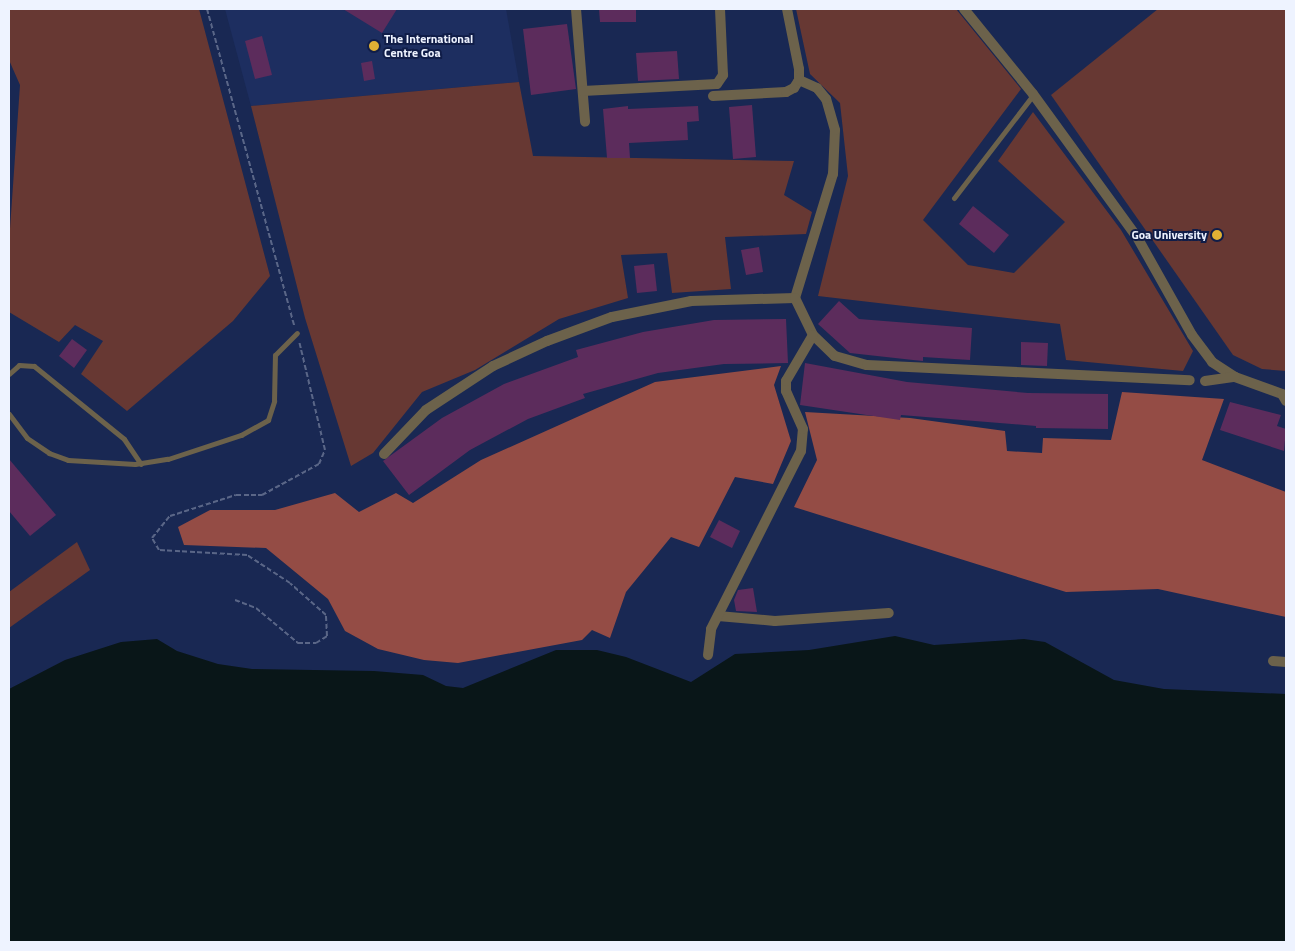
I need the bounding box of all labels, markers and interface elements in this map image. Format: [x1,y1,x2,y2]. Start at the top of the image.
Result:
place label: The International Centre Goa [384,32,473,60]
marker: The International Centre Goa [368,40,380,52]
place label: Goa University [1131,228,1207,242]
marker: Goa University [1211,229,1223,241]

